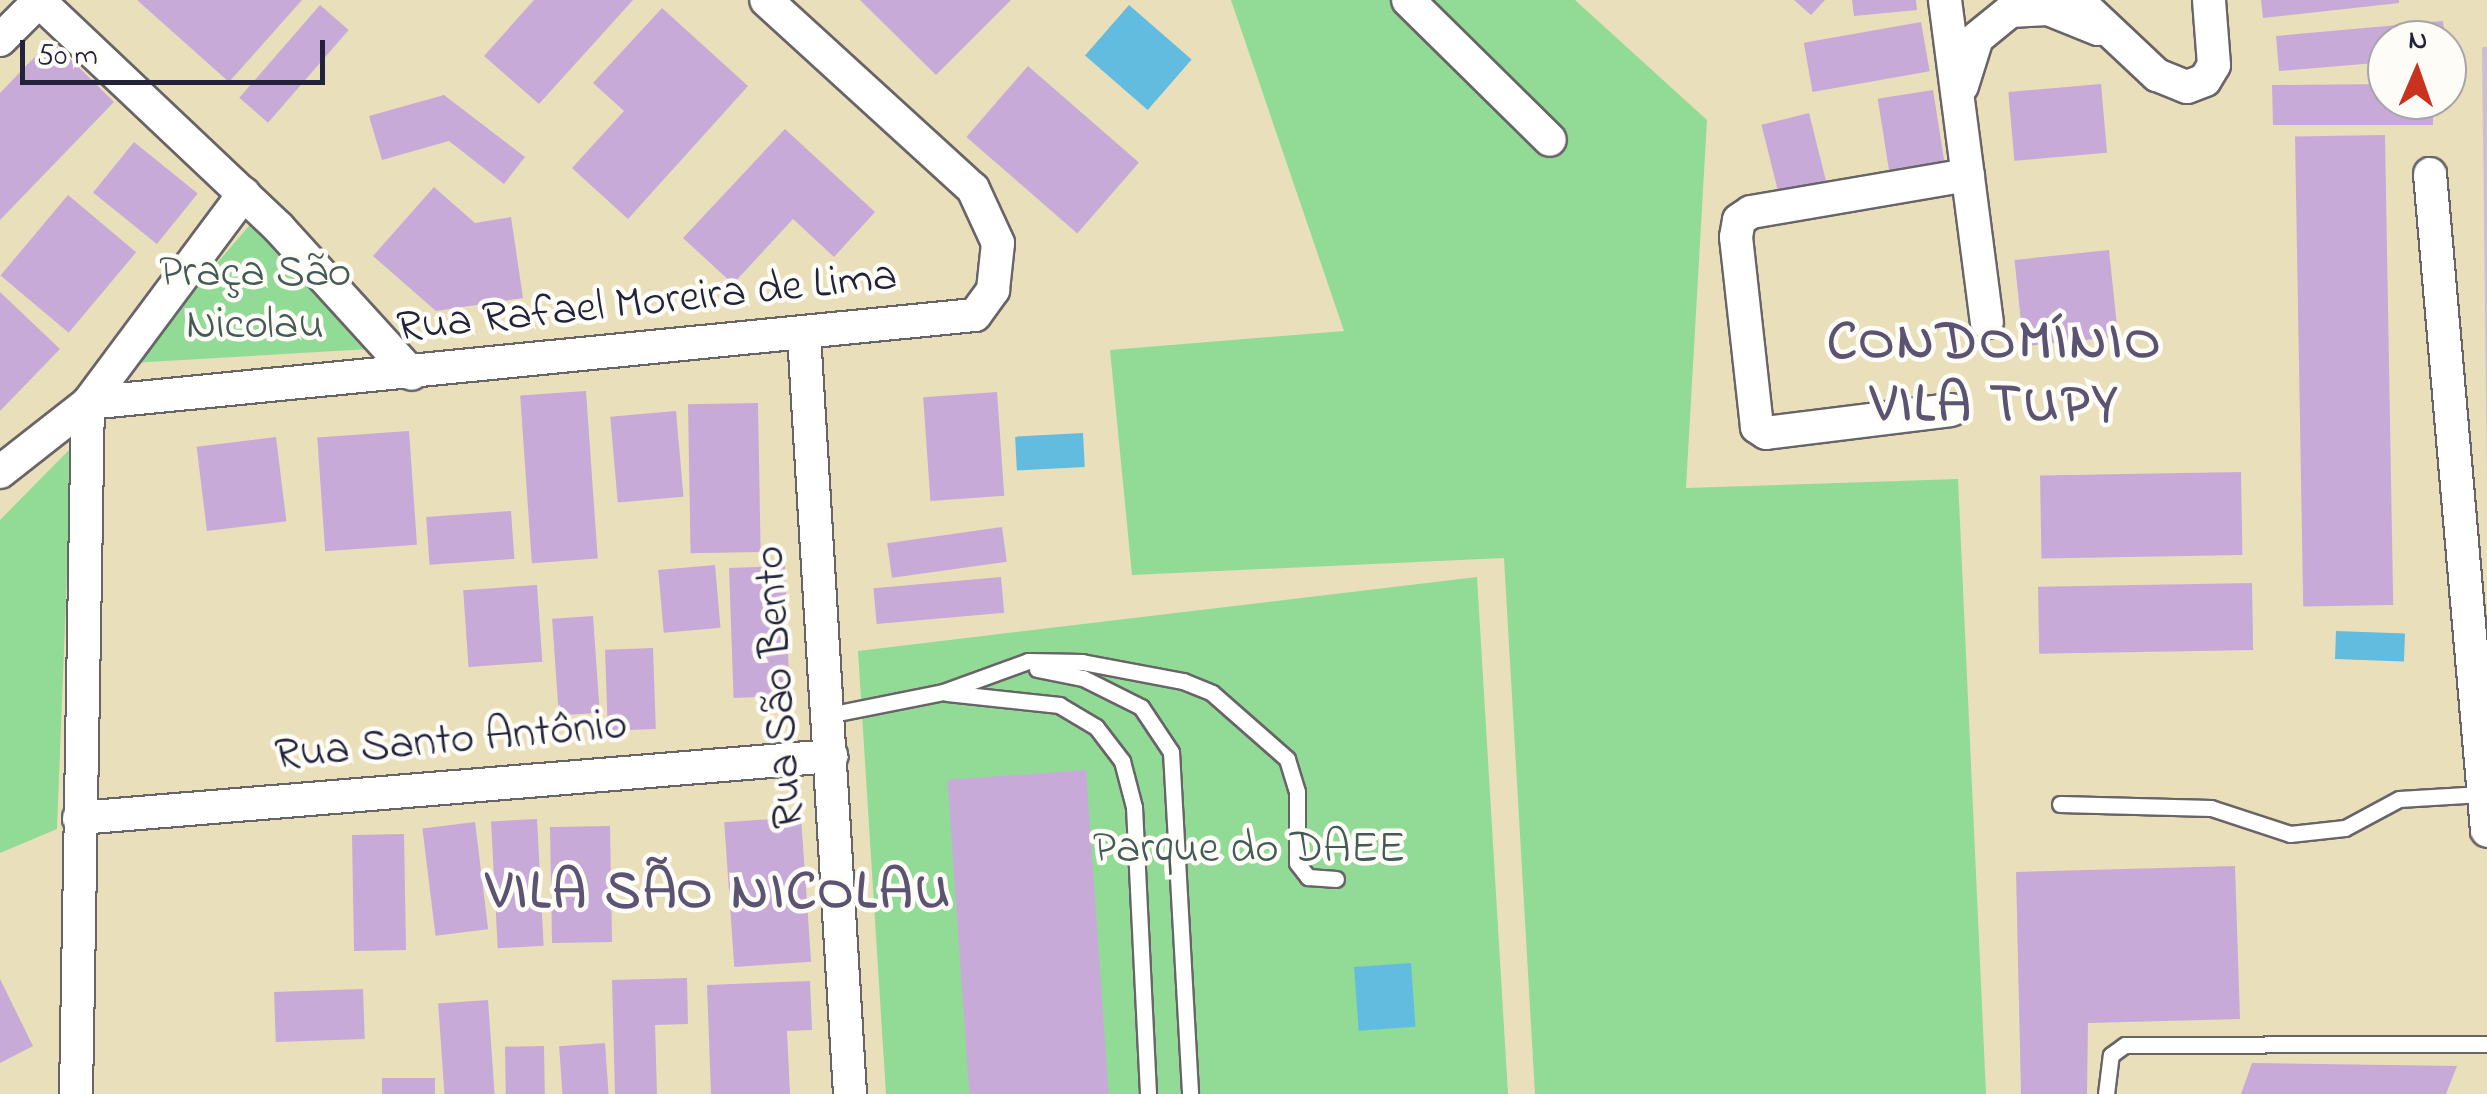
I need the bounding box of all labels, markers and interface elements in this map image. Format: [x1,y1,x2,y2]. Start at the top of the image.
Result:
scale bar [25,20,330,82]
north arrow [2367,20,2467,120]
text: N [2408,21,2428,62]
text: 50 m [37,35,98,79]
park label: Praça São Nicolau [159,248,351,354]
street label: Rua Rafael Moreira de Lima [394,251,900,357]
district label: CONDOMÍNIO VILA TUPY [1827,311,2163,440]
street label: Rua São Bento [744,544,818,830]
street label: Rua Santo Antônio [273,700,629,784]
park label: Parque do DAEE [1093,824,1405,878]
district label: VILA SÃO NICOLAU [486,862,952,928]

